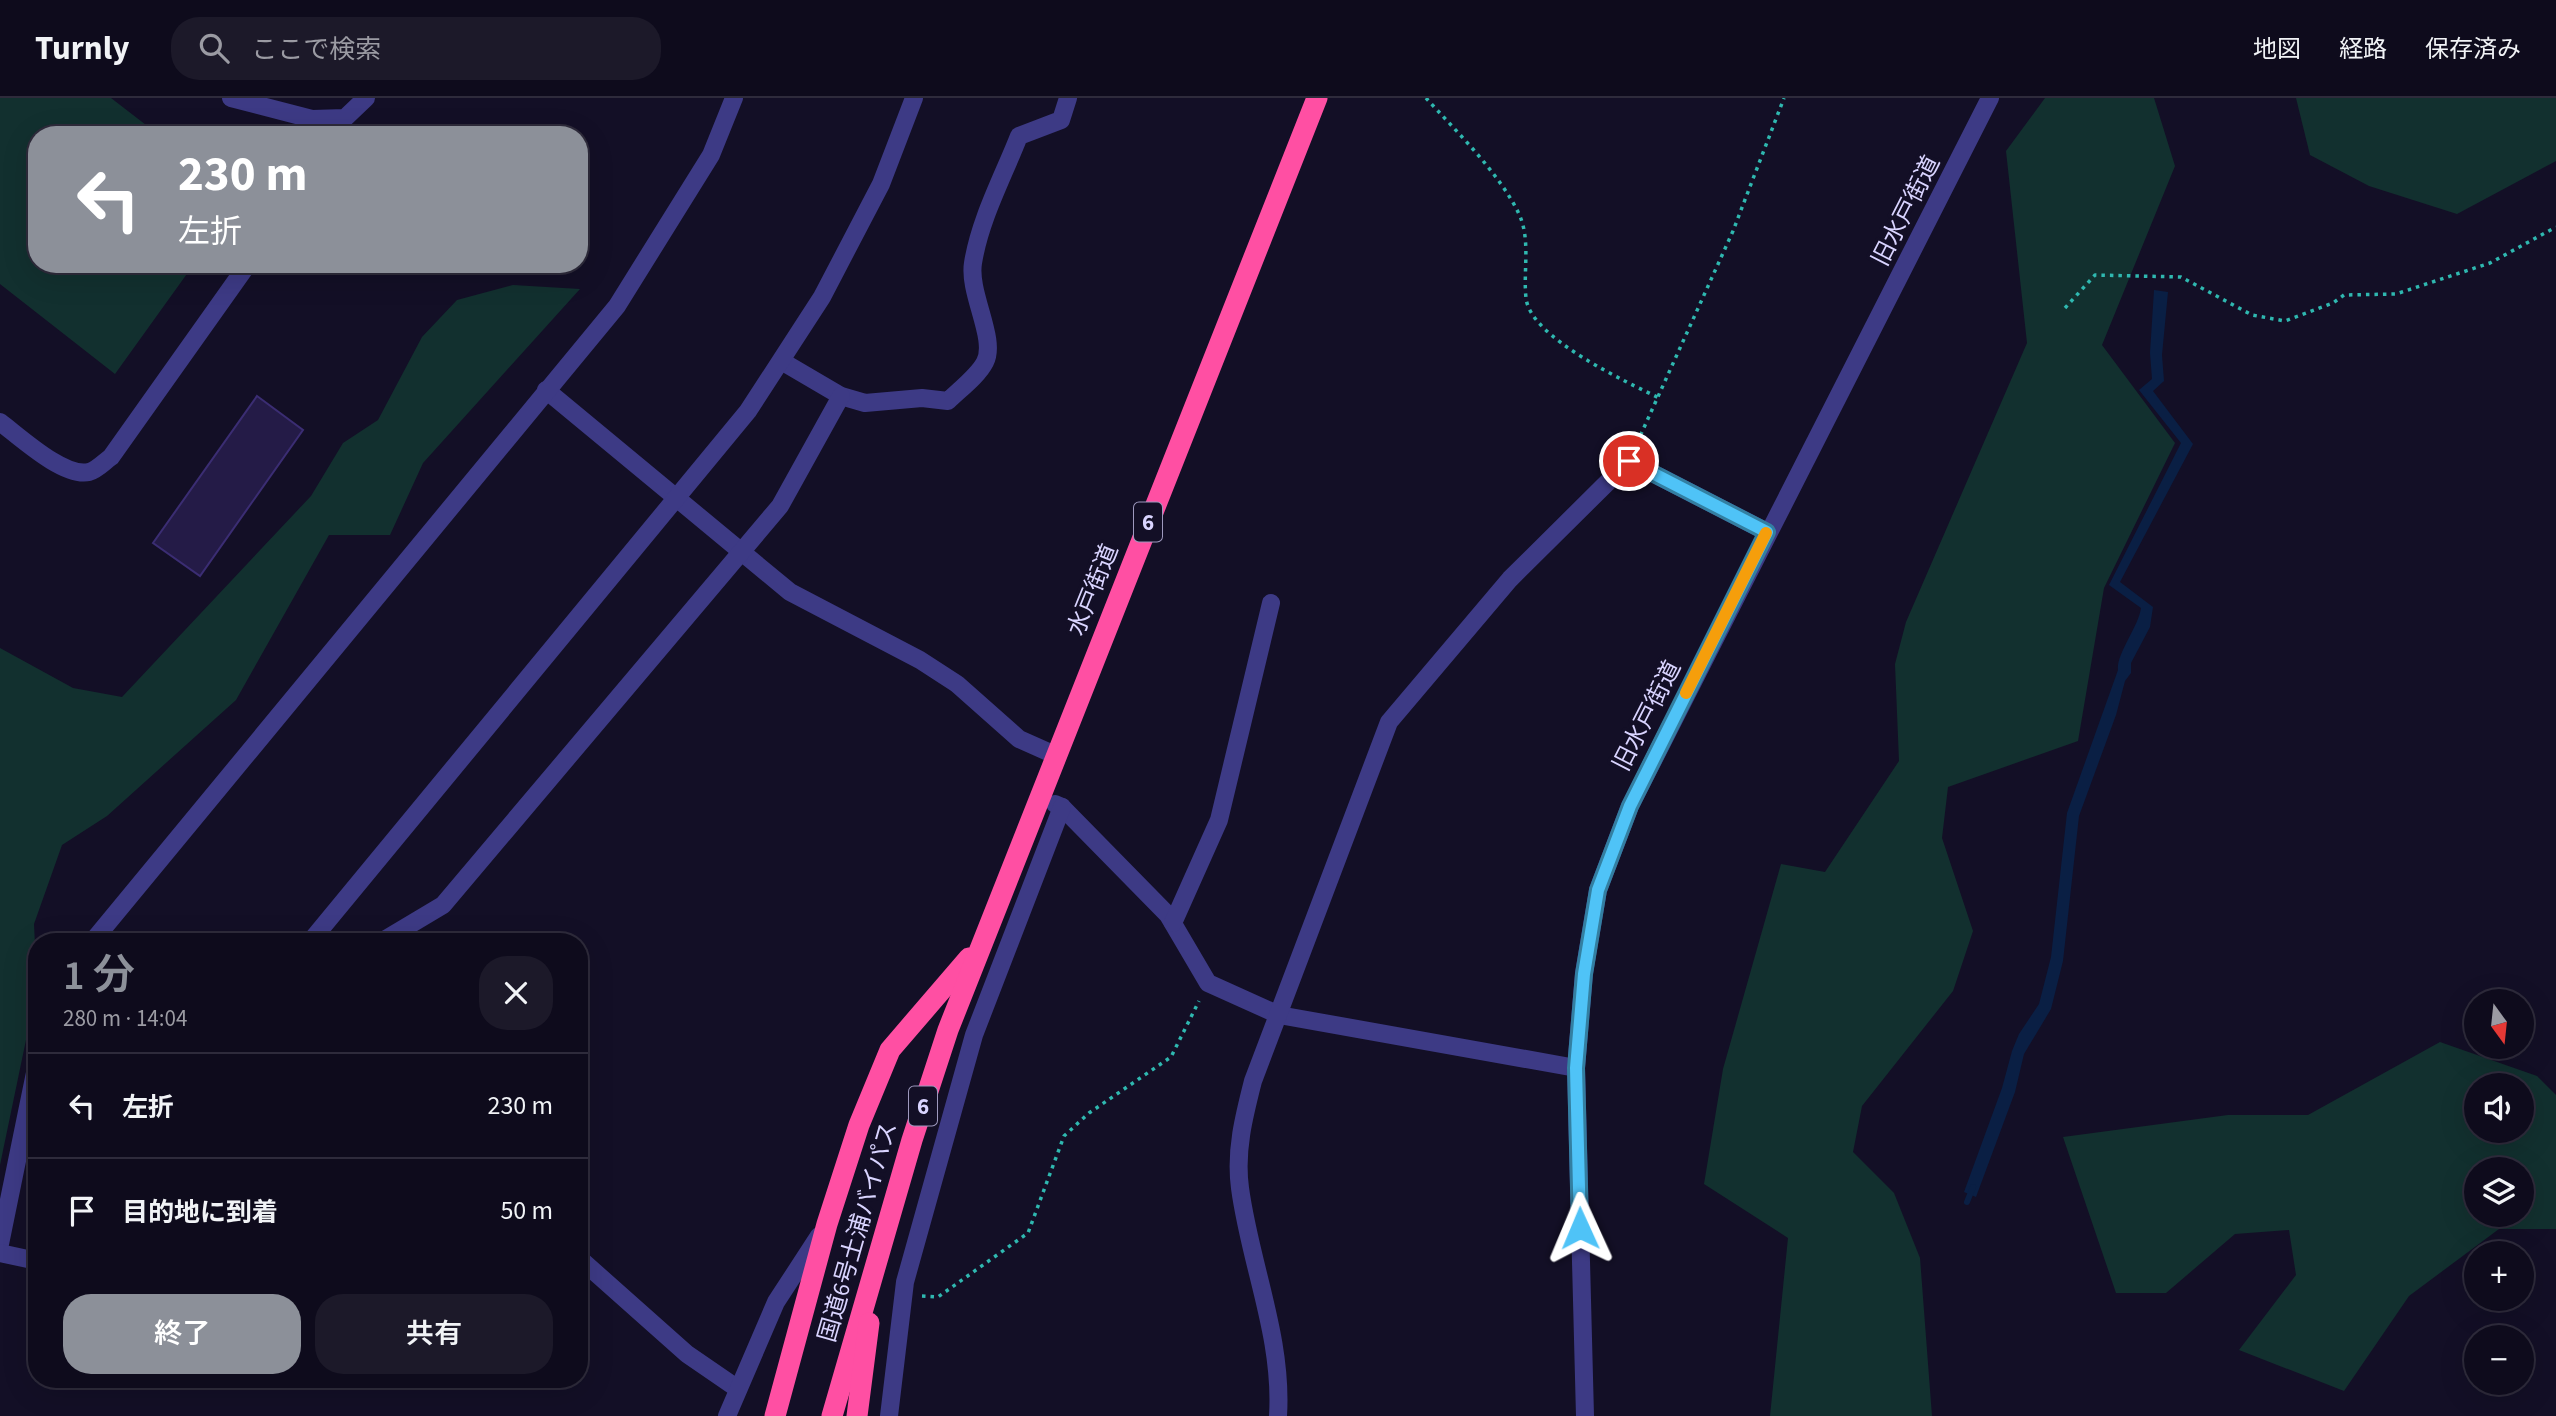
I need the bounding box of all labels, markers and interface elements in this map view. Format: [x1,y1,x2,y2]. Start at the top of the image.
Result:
search box [171,17,661,80]
text: Turnly [35,25,129,72]
icon: search [195,29,233,67]
text: ここで検索 [251,31,381,68]
text: 地図 [2253,32,2301,67]
text: 経路 [2339,32,2387,67]
text: 保存済み [2425,32,2521,67]
text: 230 m [178,140,307,210]
street label: 旧水戸街道 [1863,150,1949,272]
icon: left [63,154,154,245]
text: 左折 [178,209,242,255]
pin [1599,431,1659,491]
icon: arrive [1610,442,1648,480]
road number: 6 [1134,502,1162,542]
street label: 水戸街道 [1059,539,1127,641]
street label: 旧水戸街道 [1604,655,1690,777]
text: 1 分 [63,946,135,1006]
button: close [479,956,553,1030]
north arrow [2464,989,2534,1059]
map controls [2464,989,2534,1395]
text: 280 m · 14:04 [63,1002,187,1035]
button: sound [2464,1073,2534,1143]
road number: 6 [909,1086,937,1126]
icon: left [63,1087,101,1125]
text: 230 m [487,1087,553,1124]
text: 左折 [122,1089,174,1126]
street label: 国道6号土浦バイパス [810,1118,906,1346]
button: layers [2464,1157,2534,1227]
position arrow [1543,1191,1617,1265]
icon: arrive [63,1192,101,1230]
text: 50 m [500,1192,553,1229]
text: 目的地に到着 [122,1194,278,1231]
button: + [2464,1241,2534,1311]
button: 終了 [63,1294,301,1374]
button: 共有 [315,1294,553,1374]
button: − [2464,1325,2534,1395]

